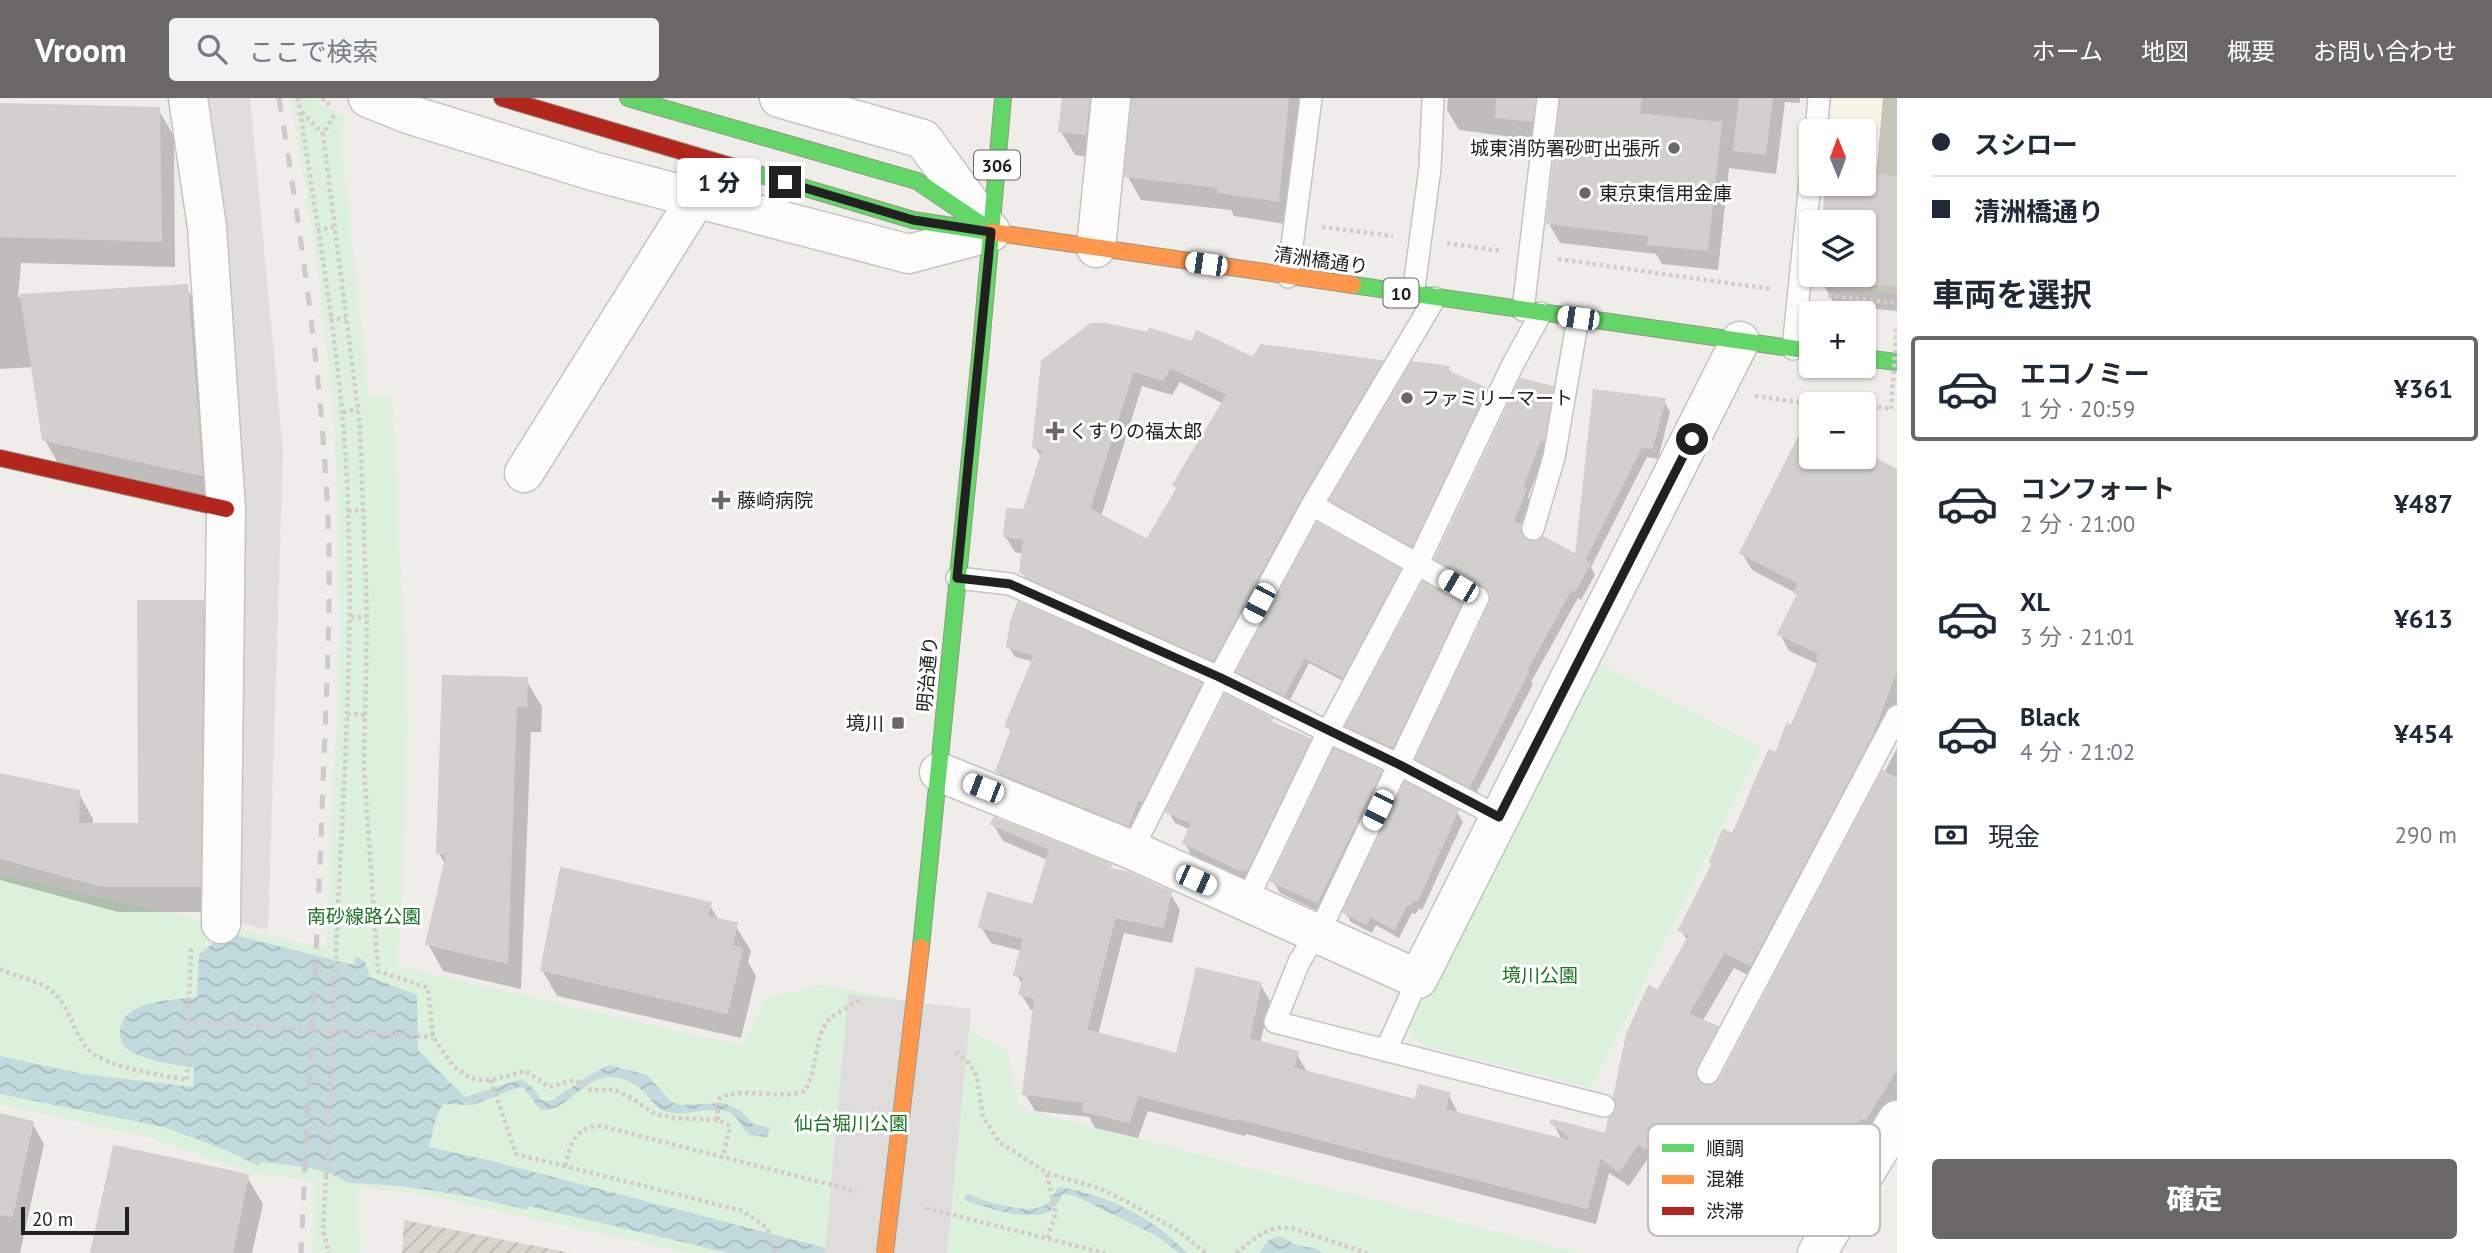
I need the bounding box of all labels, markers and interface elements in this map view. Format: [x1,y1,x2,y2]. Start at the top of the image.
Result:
search box [169,18,659,81]
text: Vroom [35,28,127,71]
icon: search [193,30,231,68]
text: ここで検索 [249,35,379,68]
text: ホーム [2032,36,2103,67]
text: 地図 [2141,36,2189,67]
text: 概要 [2227,36,2275,67]
text: お問い合わせ [2313,36,2457,67]
north arrow [1799,119,1876,196]
map controls [1799,119,1876,469]
text: スシロー [1974,128,2078,161]
place label: 城東消防署砂町出張所 [1470,136,1660,160]
marker: 城東消防署砂町出張所 [1666,140,1682,156]
road number: 306 [974,150,1020,180]
callout: 1 分 [676,158,760,206]
route end [769,166,801,198]
text: 1 分 [698,168,740,197]
place label: 東京東信用金庫 [1599,181,1732,205]
marker: 東京東信用金庫 [1577,185,1593,201]
text: 清洲橋通り [1974,195,2104,228]
button: layers [1799,210,1876,287]
street label: 清洲橋通り [1272,242,1370,278]
car [1184,251,1229,277]
text: 車両を選択 [1932,273,2092,315]
road number: 10 [1384,278,1418,308]
button: + [1799,301,1876,378]
car [1556,305,1601,331]
icon: car [1936,357,1999,420]
text: エコノミー [2020,357,2150,390]
text: ¥361 [2394,372,2453,405]
place label: ファミリーマート [1421,386,1573,410]
marker: ファミリーマート [1399,390,1415,406]
button: − [1799,392,1876,469]
text: 1 分 · 20:59 [2020,394,2135,423]
place label: くすりの福太郎 [1069,419,1202,443]
marker: くすりの福太郎 [1047,423,1063,439]
route start [1676,423,1708,455]
icon: car [1936,472,1999,535]
text: コンフォート [2020,472,2175,505]
text: ¥487 [2394,487,2453,520]
place label: 藤崎病院 [737,488,813,512]
marker: 藤崎病院 [711,490,731,510]
text: 2 分 · 21:00 [2020,509,2135,538]
car [1435,566,1482,606]
car [1240,580,1279,626]
text: XL [2020,585,2050,618]
icon: car [1936,587,1999,650]
text: ¥613 [2394,602,2453,635]
text: 3 分 · 21:01 [2020,622,2135,651]
street label: 明治通り [912,635,942,713]
text: Black [2020,700,2080,733]
icon: car [1936,702,1999,765]
place label: 境川 [846,711,884,735]
marker: 境川 [890,715,906,731]
text: ¥454 [2394,717,2453,750]
text: 4 分 · 21:02 [2020,737,2135,766]
car [960,771,1007,805]
car [1360,787,1397,833]
icon: cash [1932,816,1970,854]
text: 現金 [1988,820,2040,853]
text: 290 m [2395,820,2457,849]
car [1173,862,1220,898]
park label: 南砂線路公園 [307,904,421,928]
park label: 境川公園 [1502,963,1578,987]
park label: 仙台堀川公園 [794,1111,908,1135]
legend [1648,1124,1880,1236]
text: 順調 [1706,1136,1744,1160]
button: 確定 [1932,1159,2457,1239]
text: 混雑 [1706,1167,1744,1191]
text: 渋滞 [1706,1199,1744,1223]
scale bar [21,1204,130,1236]
text: 20 m [32,1207,73,1231]

